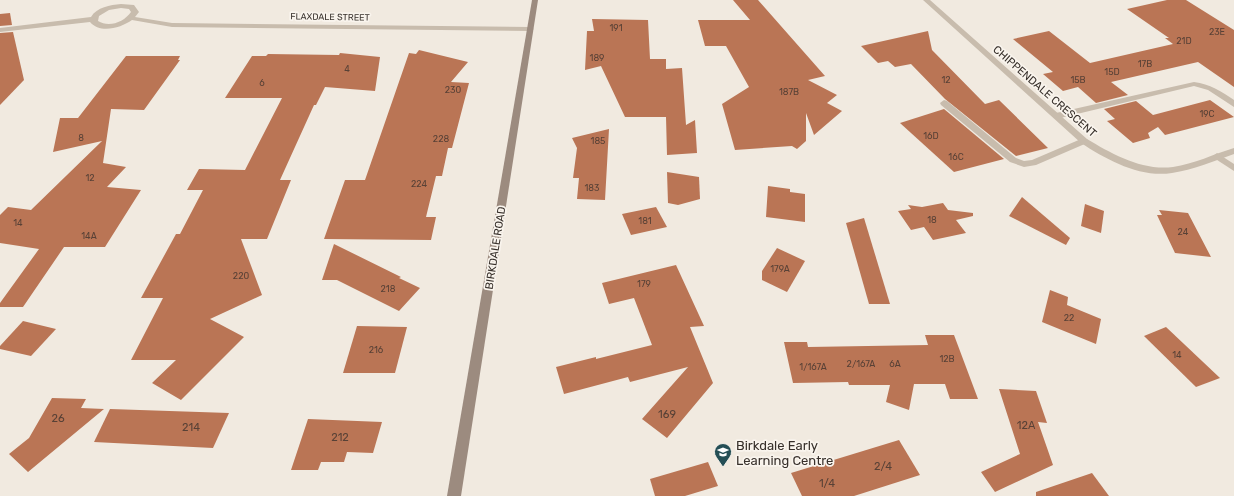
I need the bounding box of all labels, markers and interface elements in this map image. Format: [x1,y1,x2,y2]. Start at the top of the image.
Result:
street label: FLAXDALE STREET [290,11,370,23]
house number: 191 [609,23,623,33]
house number: 23E [1209,27,1225,37]
house number: 21D [1176,36,1192,46]
street label: CHIPPENDALE CRESCENT [990,43,1100,140]
house number: 189 [590,53,604,63]
house number: 17B [1138,59,1152,69]
house number: 4 [344,64,350,74]
house number: 15D [1104,67,1120,77]
house number: 12 [941,75,951,85]
house number: 15B [1070,75,1086,85]
house number: 6 [259,78,265,88]
house number: 230 [445,85,461,95]
house number: 187B [779,87,799,97]
house number: 19C [1199,109,1215,119]
house number: 16D [923,131,939,141]
house number: 8 [78,133,84,143]
house number: 228 [433,134,449,144]
house number: 185 [591,136,605,146]
house number: 16C [948,152,964,162]
house number: 12 [85,173,95,183]
house number: 224 [411,179,427,189]
house number: 183 [585,183,600,193]
street label: BIRKDALE ROAD [483,206,508,291]
house number: 18 [927,215,937,225]
house number: 181 [638,216,652,226]
house number: 14 [13,218,23,228]
house number: 24 [1178,227,1189,237]
house number: 14A [81,231,97,241]
house number: 179A [770,264,790,274]
house number: 220 [233,271,249,281]
house number: 179 [637,279,651,289]
house number: 218 [381,284,396,294]
house number: 22 [1064,313,1074,323]
house number: 216 [369,345,384,355]
house number: 14 [1172,350,1182,360]
house number: 12B [939,354,955,364]
house number: 2/167A [847,359,875,369]
house number: 6A [889,359,901,369]
house number: 1/167A [799,362,827,372]
house number: 169 [658,408,676,421]
house number: 26 [51,412,65,425]
house number: 12A [1017,419,1036,432]
house number: 214 [182,421,200,434]
house number: 212 [331,431,349,444]
place label: Birkdale Early Learning Centre [736,438,833,469]
school or university icon: Birkdale Early Learning Centre [713,442,733,467]
house number: 2/4 [874,460,892,473]
house number: 1/4 [819,477,835,490]

